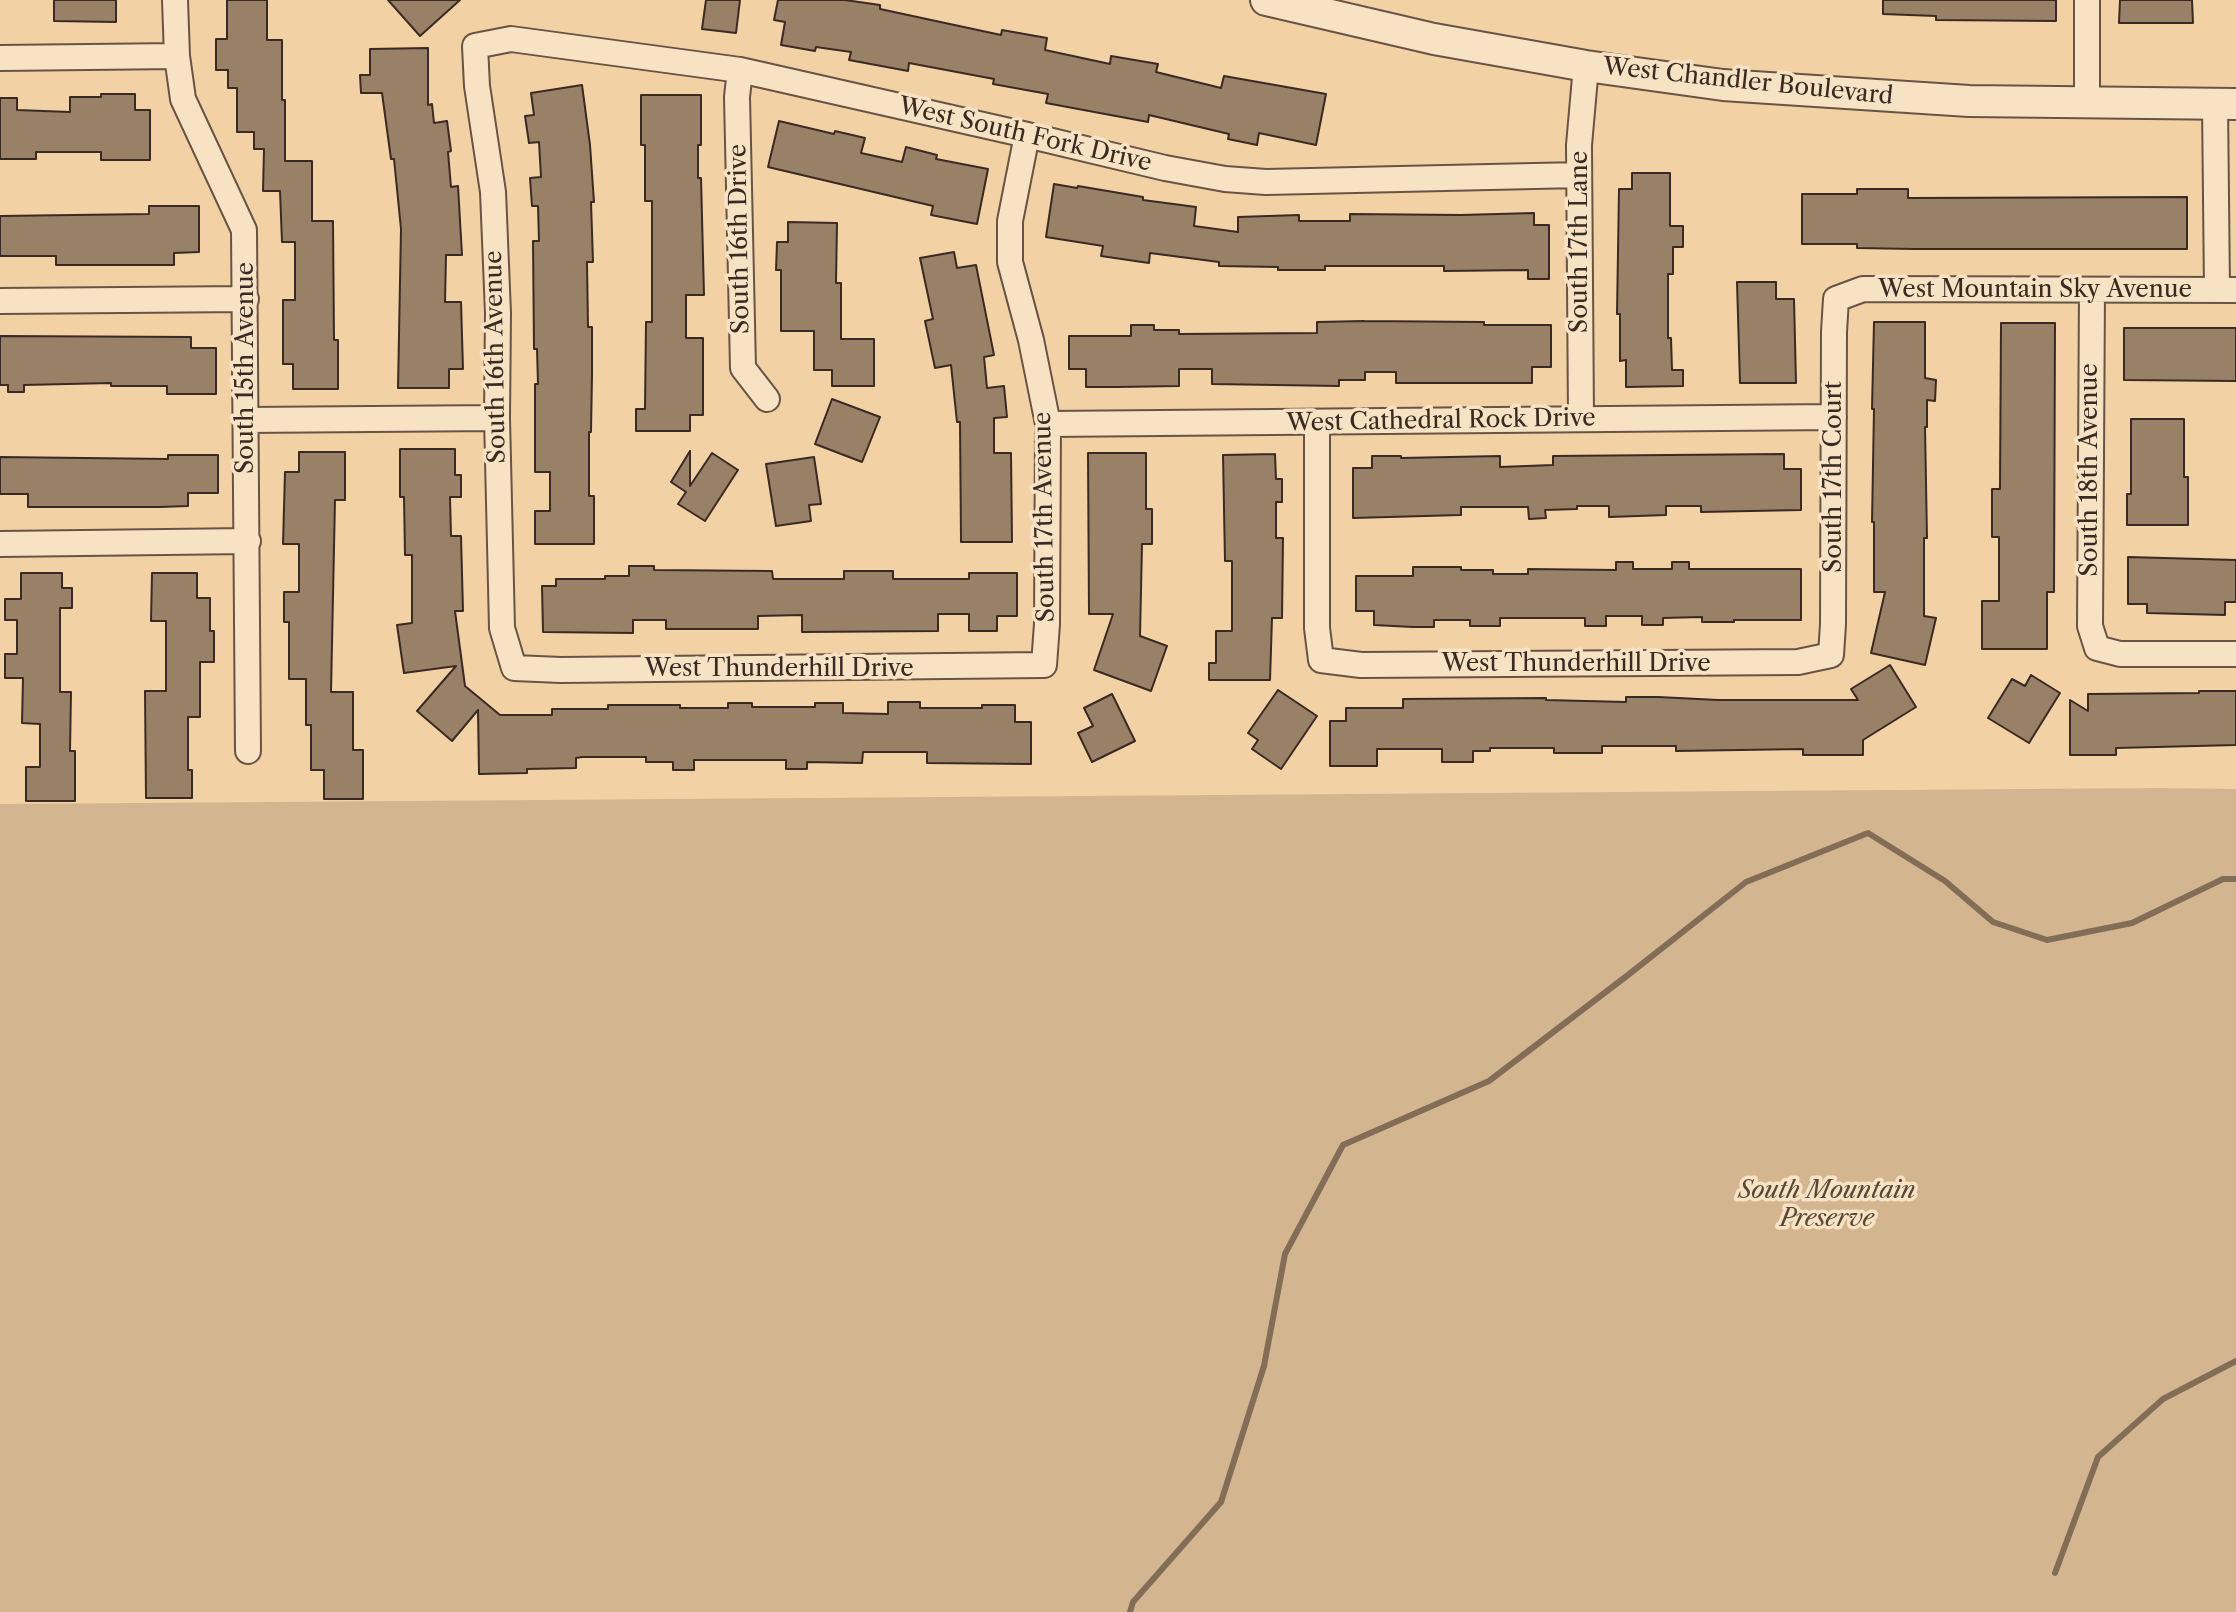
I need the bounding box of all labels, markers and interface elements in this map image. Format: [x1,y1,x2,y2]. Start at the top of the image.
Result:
street label: West Chandler Boulevard [1602,52,1894,112]
street label: West South Fork Drive [896,92,1154,178]
street label: South 16th Drive [724,144,756,334]
street label: South 17th Lane [1566,151,1594,333]
street label: South 16th Avenue [480,250,512,464]
street label: South 15th Avenue [232,262,260,474]
street label: West Mountain Sky Avenue [1878,276,2192,304]
street label: South 18th Avenue [2076,363,2104,577]
street label: South 17th Court [1820,381,1848,573]
street label: West Cathedral Rock Drive [1286,404,1596,438]
street label: South 17th Avenue [1029,411,1061,623]
street label: West Thunderhill Drive [1441,650,1711,678]
street label: West Thunderhill Drive [644,655,914,683]
park label: South Mountain Preserve [1738,1177,1916,1233]

